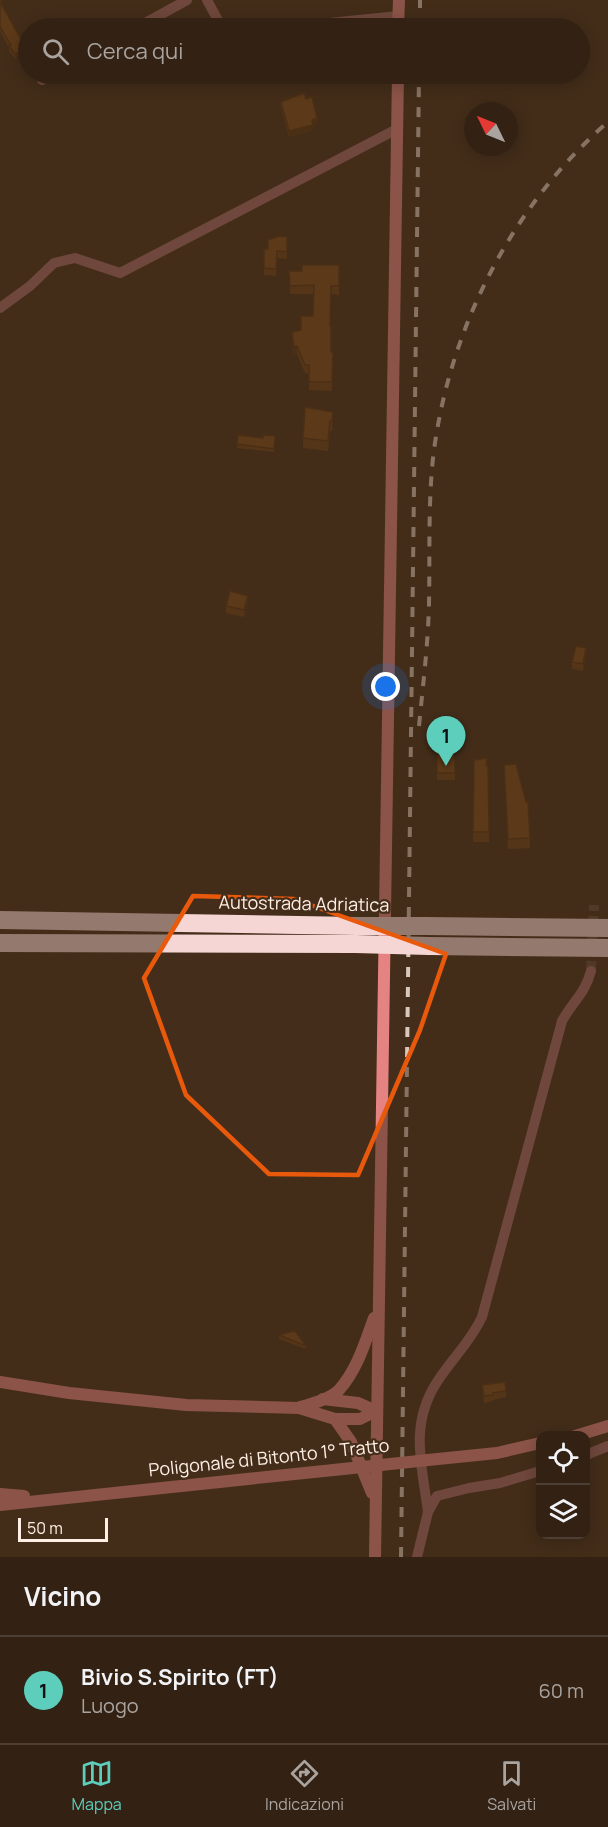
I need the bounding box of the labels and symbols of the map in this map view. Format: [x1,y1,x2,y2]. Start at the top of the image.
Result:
north arrow [464,102,518,156]
your location [371,672,400,701]
pin: 1 [426,716,466,766]
street label: Autostrada Adriatica [219,890,390,916]
street label: Poligonale di Bitonto 1° Tratto [147,1432,390,1482]
scale bar [18,1515,108,1542]

